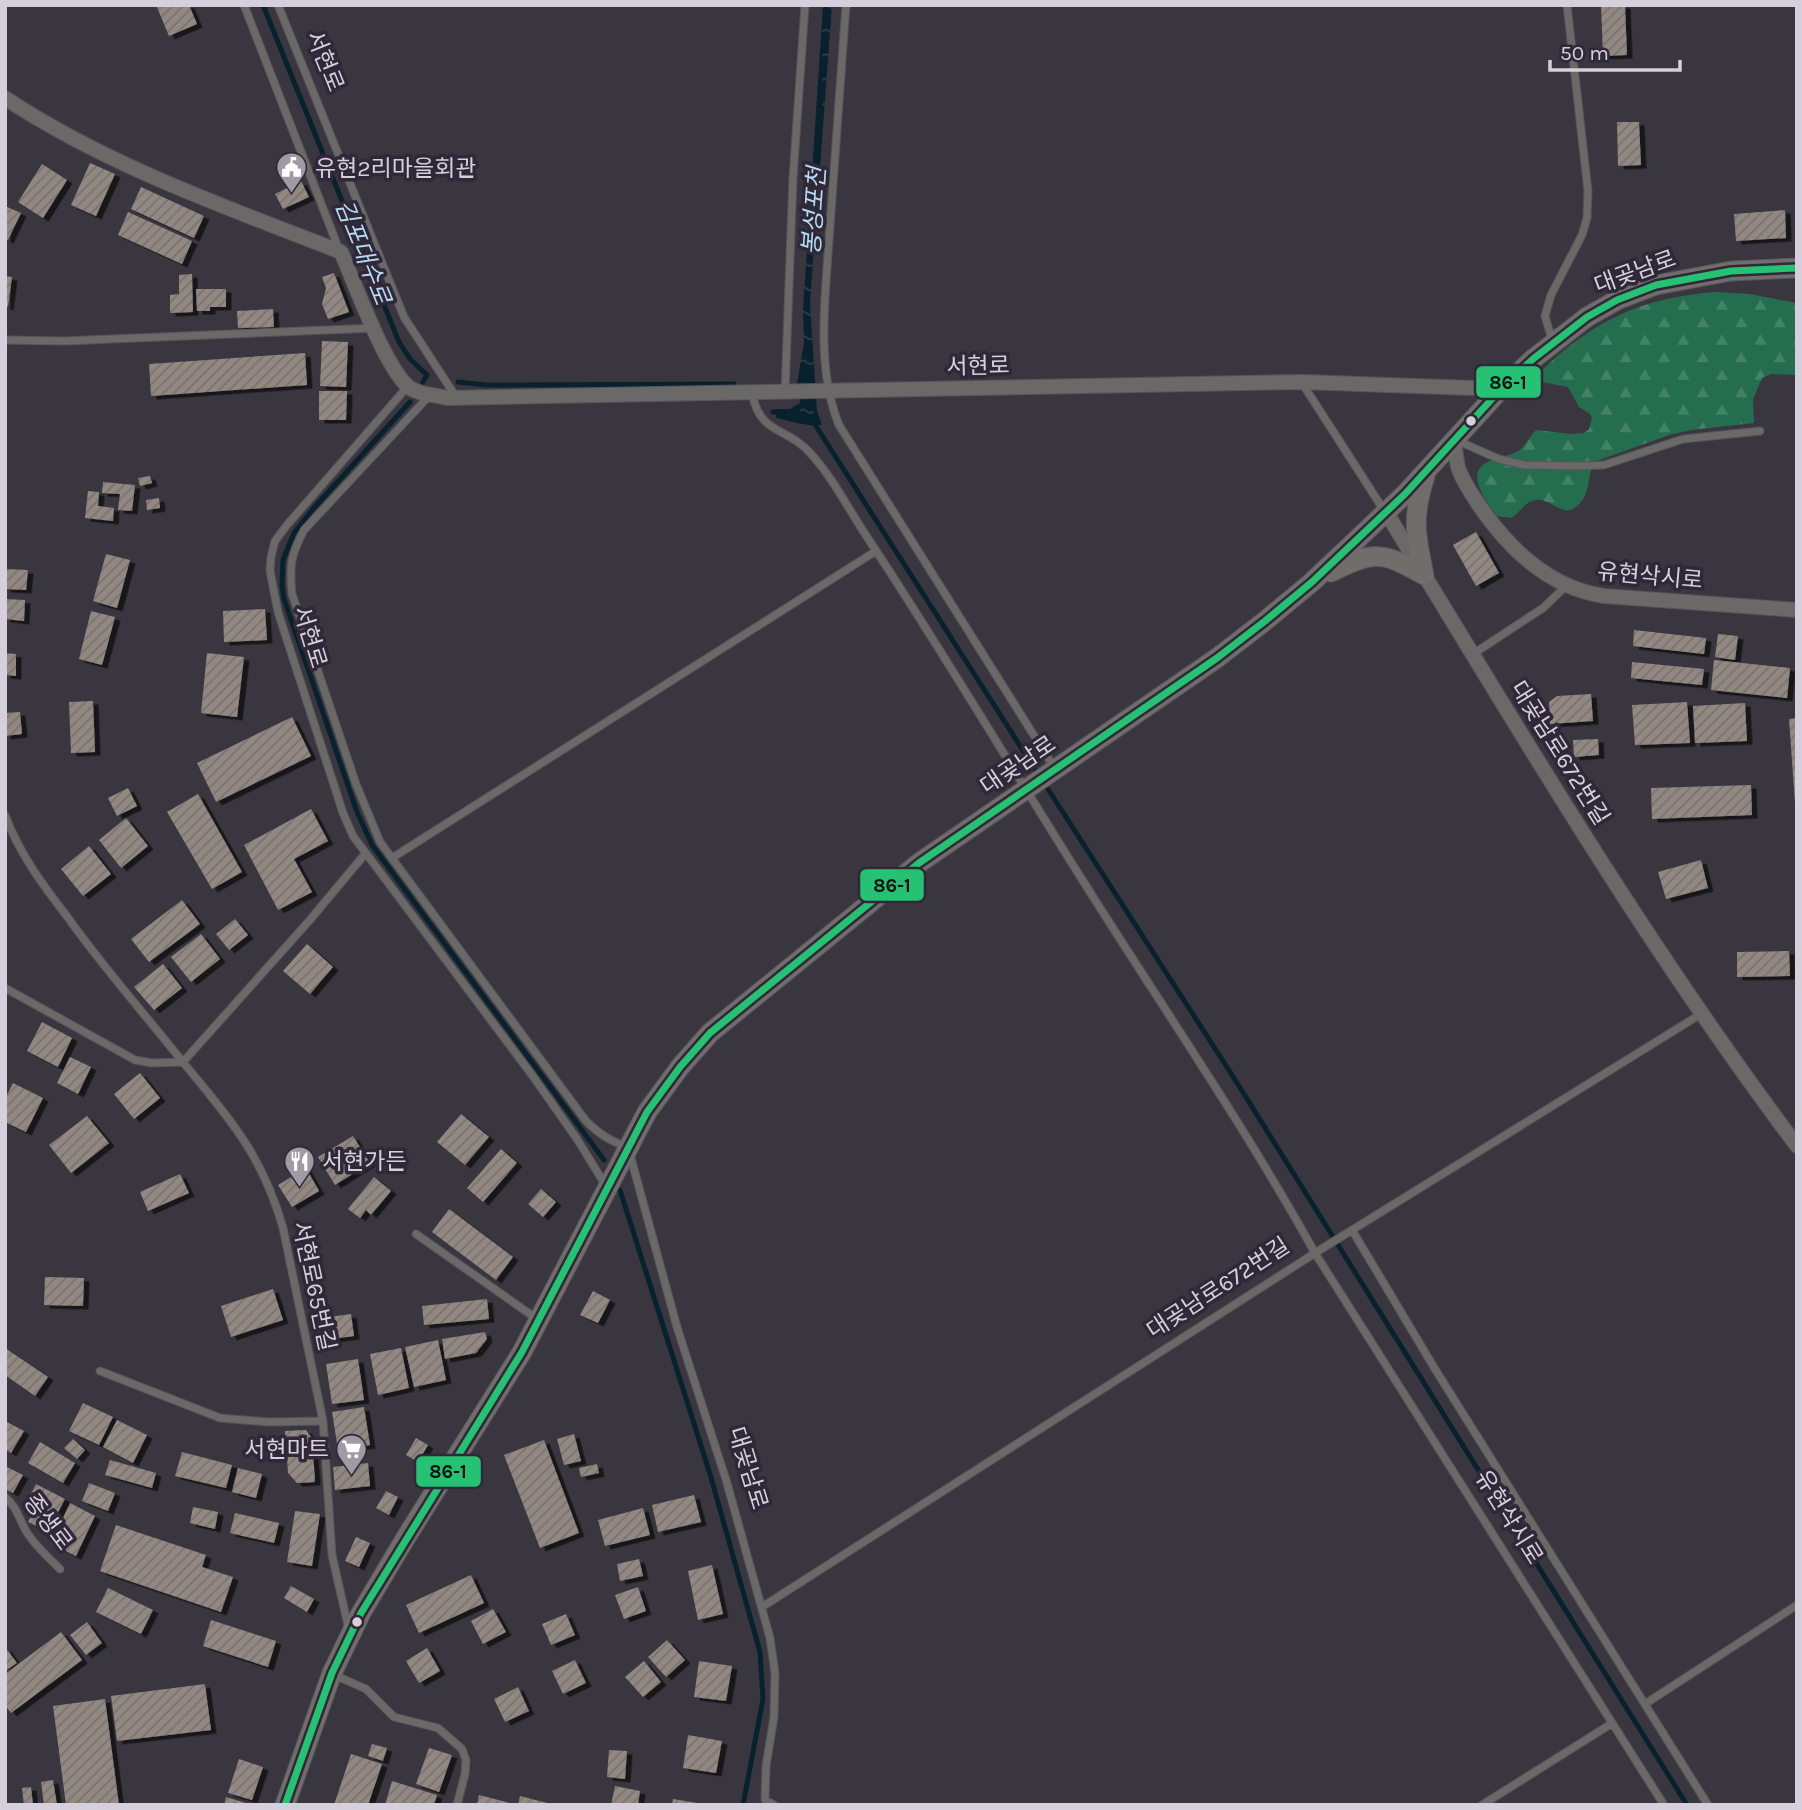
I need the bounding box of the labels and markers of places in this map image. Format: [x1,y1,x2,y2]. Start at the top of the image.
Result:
public building icon: 유현2리마을회관 [275,151,309,195]
place label: 유현2리마을회관 [315,155,476,182]
unlabelled marker [1464,414,1478,428]
restaurant icon: 서현가든 [282,1144,316,1188]
place label: 서현가든 [322,1148,407,1175]
supermarket icon: 서현마트 [335,1432,369,1476]
place label: 서현마트 [244,1436,329,1463]
unlabelled marker [350,1615,364,1629]

